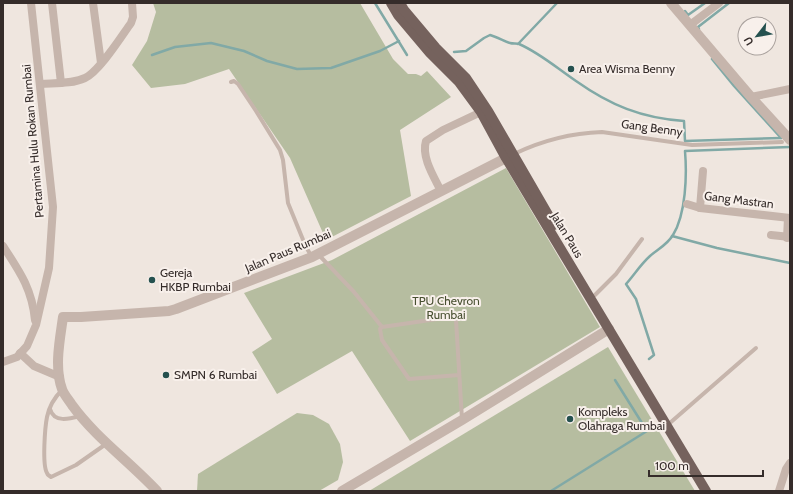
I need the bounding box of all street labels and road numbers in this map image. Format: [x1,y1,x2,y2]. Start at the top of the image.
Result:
street label: Pertamina Hulu Rokan Rumbai [18,64,47,218]
street label: Gang Benny [620,116,684,139]
street label: Gang Mastran [703,188,775,211]
street label: Jalan Paus [548,208,587,260]
street label: Jalan Paus Rumbai [242,226,333,276]

